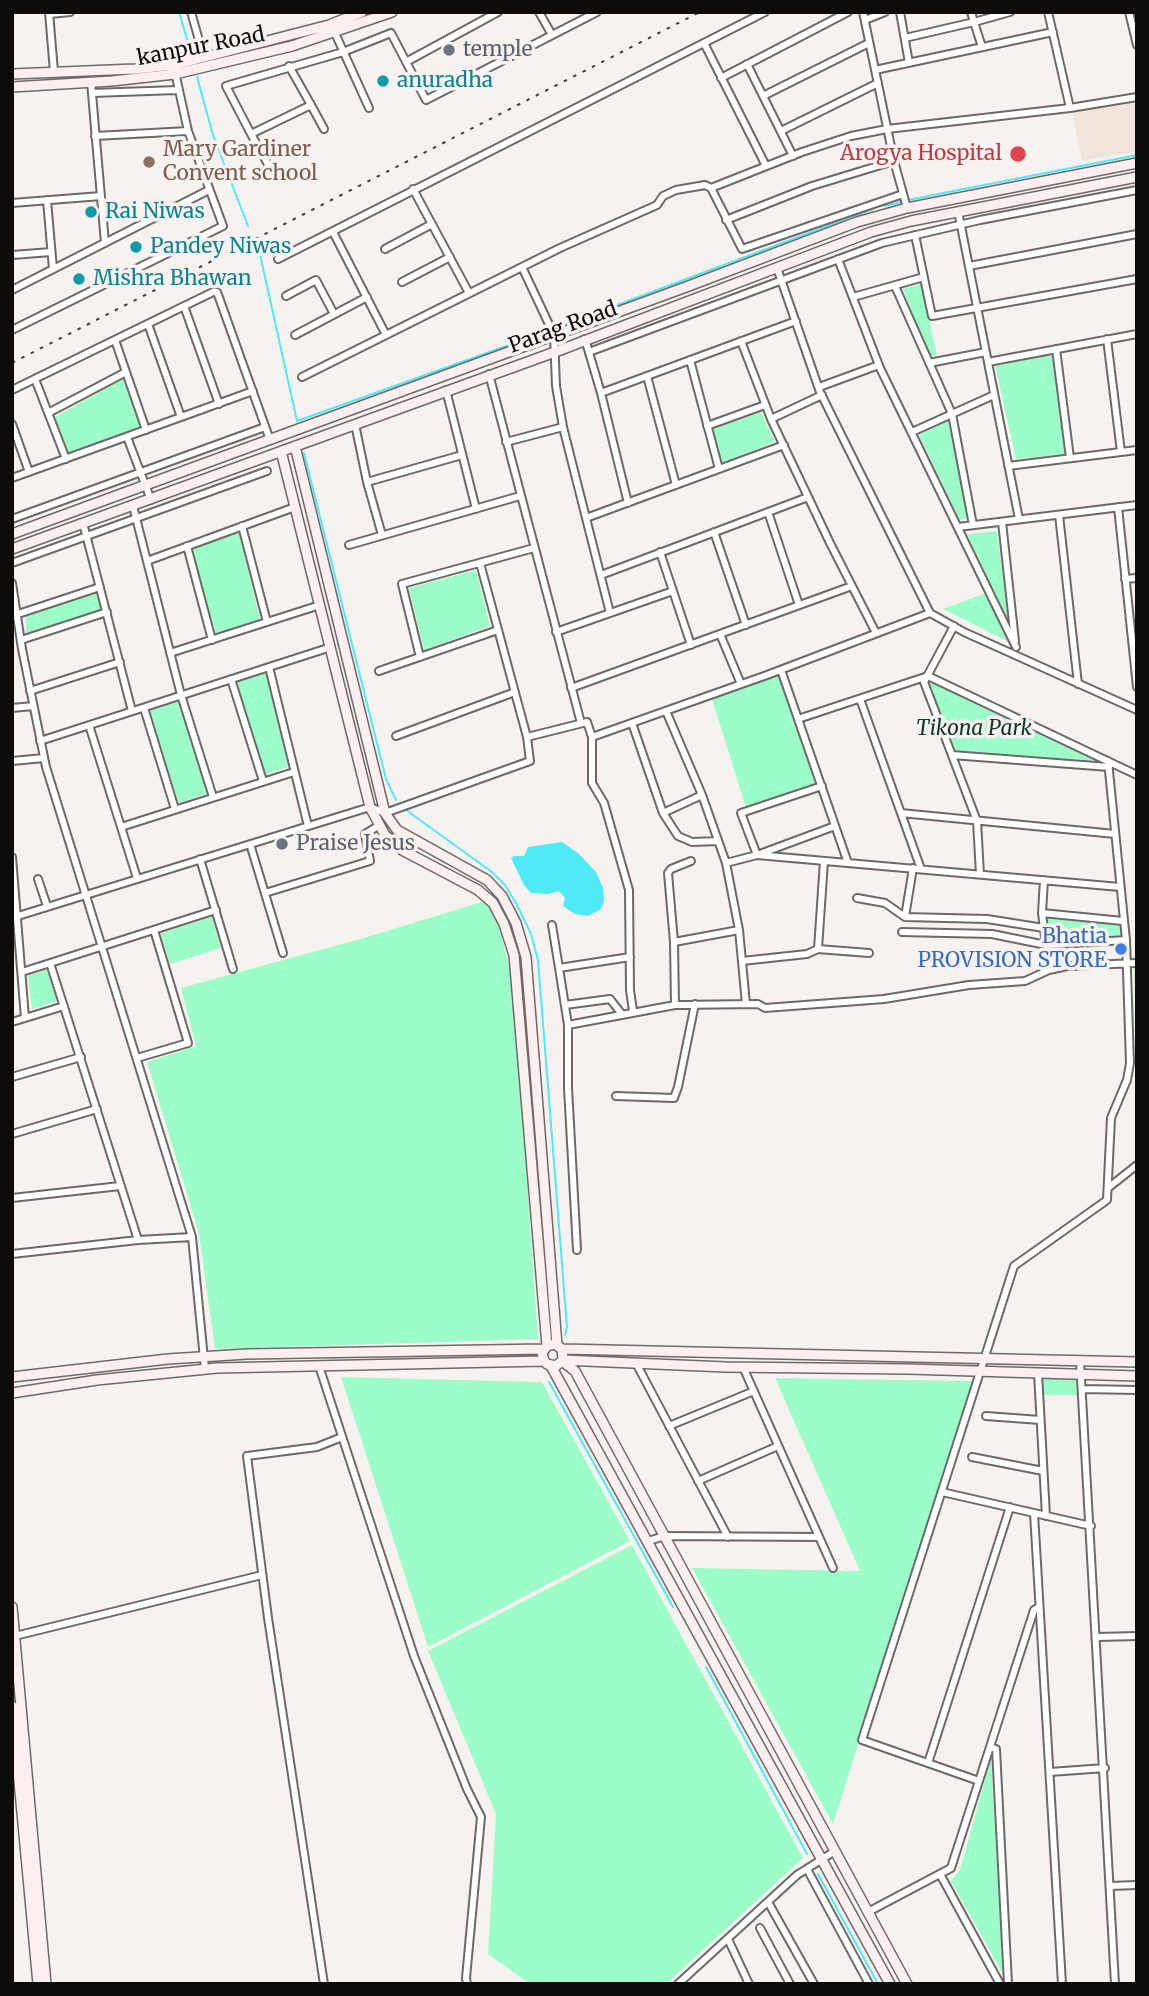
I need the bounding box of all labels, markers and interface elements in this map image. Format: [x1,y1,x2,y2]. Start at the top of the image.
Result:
street label: kanpur Road [135,22,267,72]
place label: temple [463,37,532,63]
marker: temple [441,42,457,58]
place label: anuradha [397,68,493,94]
marker: anuradha [375,73,391,89]
place label: Mary Gardiner Convent school [163,137,318,187]
place label: Arogya Hospital [840,141,1002,167]
marker: Arogya Hospital [1008,144,1028,164]
marker: Mary Gardiner Convent school [141,154,157,170]
place label: Rai Niwas [105,199,205,225]
marker: Rai Niwas [83,204,99,220]
place label: Pandey Niwas [150,234,291,260]
marker: Pandey Niwas [128,239,144,255]
place label: Mishra Bhawan [93,266,252,292]
marker: Mishra Bhawan [71,271,87,287]
street label: Parag Road [505,297,621,359]
park label: Tikona Park [916,716,1032,742]
place label: Praise Jesus [296,831,415,857]
marker: Praise Jesus [274,836,290,852]
place label: Bhatia PROVISION STORE [918,924,1107,974]
marker: Bhatia PROVISION STORE [1113,941,1129,957]

